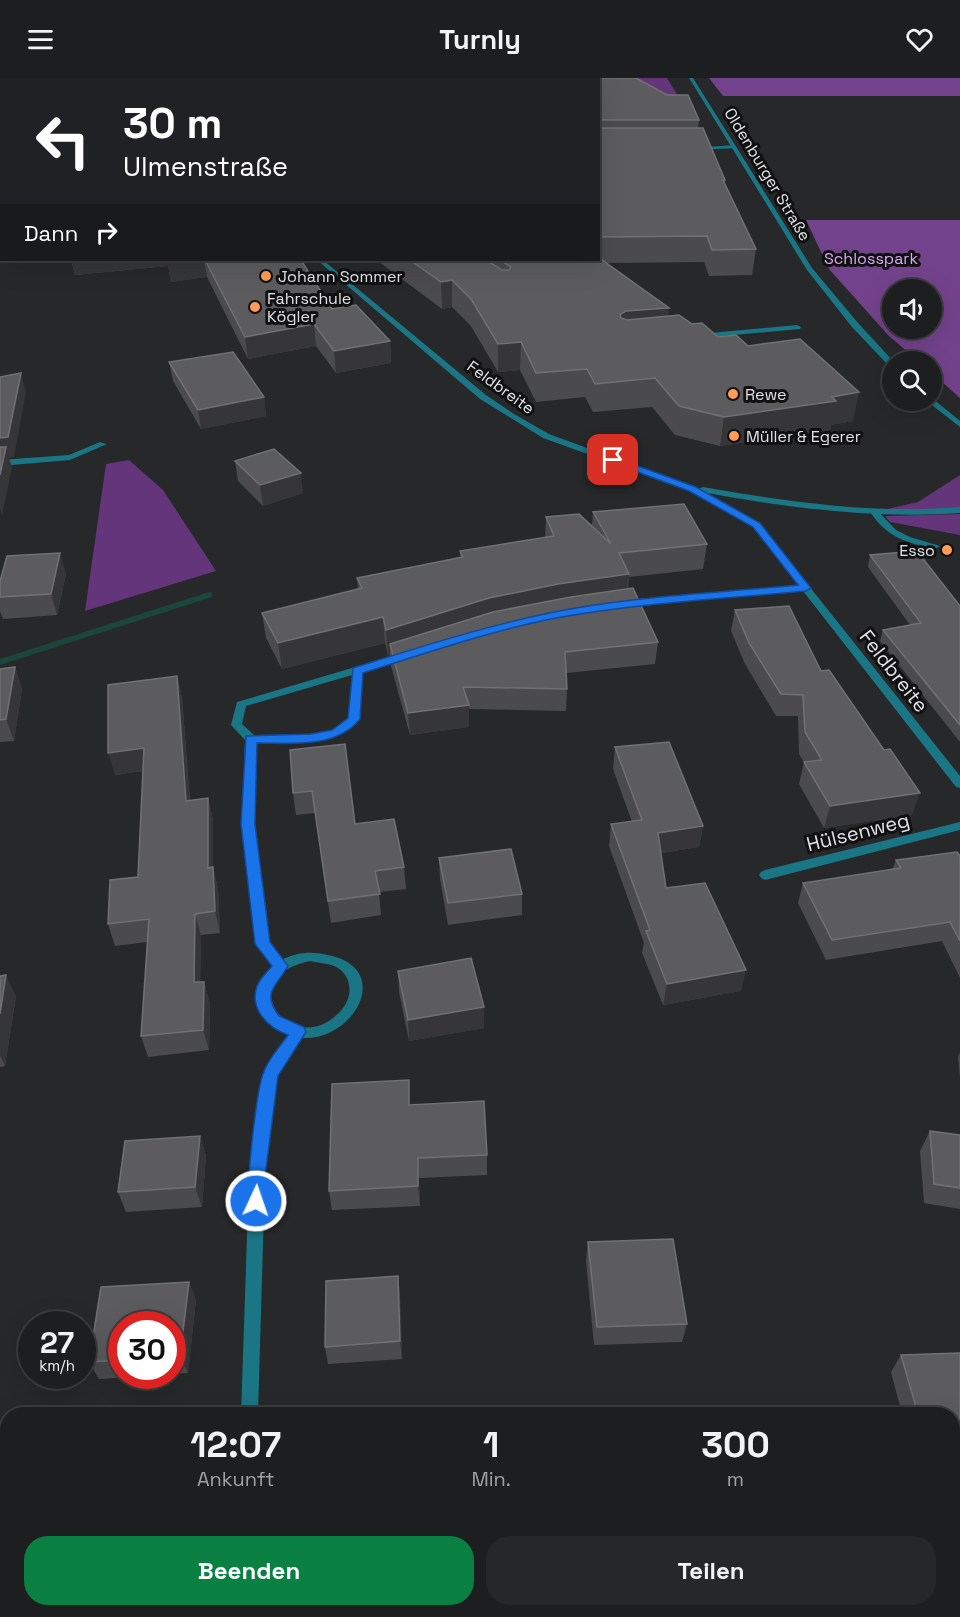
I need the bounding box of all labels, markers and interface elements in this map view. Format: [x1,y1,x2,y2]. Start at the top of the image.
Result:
text: Turnly [439,22,521,57]
icon: menu [24,23,57,56]
icon: heart [903,23,936,56]
text: 30 m [123,97,222,150]
icon: left [24,102,102,180]
street label: Oldenburger Straße [720,104,816,245]
text: Ulmenstraße [123,149,288,184]
icon: right [90,216,123,249]
text: Dann [24,219,78,247]
park label: Schlosspark [824,248,918,269]
place label: Johann Sommer [278,266,402,287]
marker: Johann Sommer [259,269,273,283]
map controls [882,279,942,411]
button: sound [882,279,942,339]
place label: Fahrschule Kögler [267,288,351,327]
marker: Fahrschule Kögler [248,300,262,314]
button: search [882,351,942,411]
street label: Feldbreite [463,356,539,419]
place label: Rewe [745,384,787,405]
marker: Rewe [726,387,740,401]
place label: Müller & Egerer [746,426,861,447]
marker: Müller & Egerer [727,429,741,443]
pin [587,434,638,485]
icon: arrive [596,443,629,476]
place label: Esso [899,540,935,561]
marker: Esso [940,543,954,557]
street label: Feldbreite [854,624,934,718]
street label: Hülsenweg [804,807,912,857]
position arrow [224,1169,288,1233]
speed limit sign: 30 [108,1311,186,1389]
text: 27 [40,1323,74,1362]
text: km/h [39,1356,75,1375]
text: 12:07 [190,1422,281,1468]
text: 1 [483,1422,499,1468]
text: 300 [701,1422,770,1468]
text: Ankunft [197,1466,274,1492]
text: Min. [471,1466,511,1492]
text: m [727,1466,744,1492]
button: Beenden [24,1536,474,1605]
button: Teilen [486,1536,936,1605]

